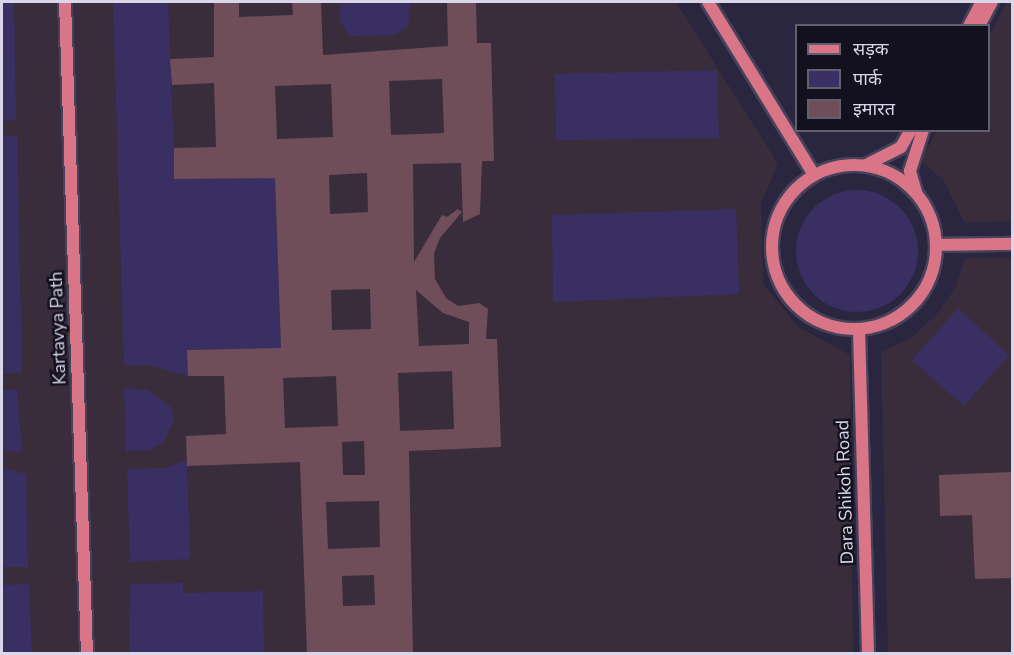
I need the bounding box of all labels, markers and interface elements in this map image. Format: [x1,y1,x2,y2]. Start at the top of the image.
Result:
legend [795,24,990,132]
text: सड़क [853,37,889,61]
text: पार्क [853,67,882,91]
text: इमारत [853,97,895,121]
street label: Kartavya Path [45,271,71,385]
street label: Dara Shikoh Road [832,419,858,565]

